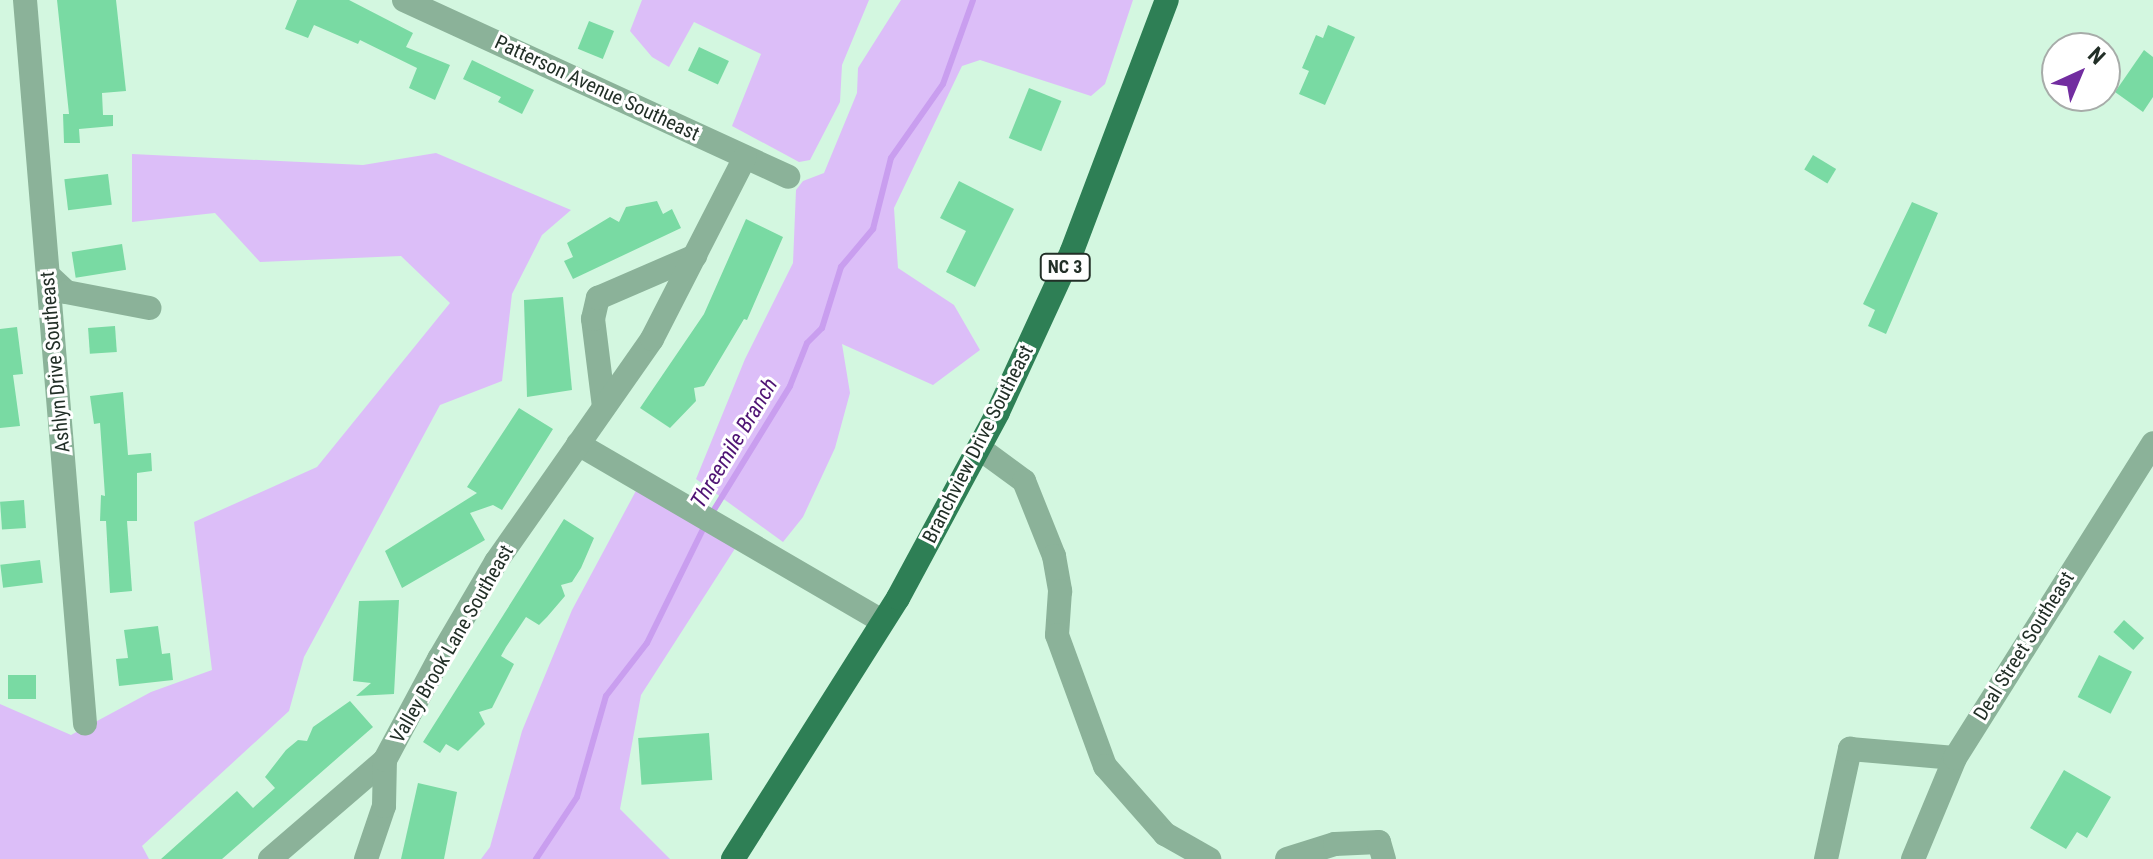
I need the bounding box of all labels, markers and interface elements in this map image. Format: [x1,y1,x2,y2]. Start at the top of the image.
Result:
street label: Patterson Avenue Southeast [491,30,703,146]
north arrow [2041,32,2121,112]
text: N [2083,42,2110,69]
road number: NC 3 [1039,253,1091,281]
street label: Ashlyn Drive Southeast [35,270,75,454]
street label: Branchview Drive Southeast [918,341,1038,547]
water label: Threemile Branch [685,373,783,513]
street label: Valley Brook Lane Southeast [385,541,519,747]
street label: Deal Street Southeast [1969,567,2079,725]

